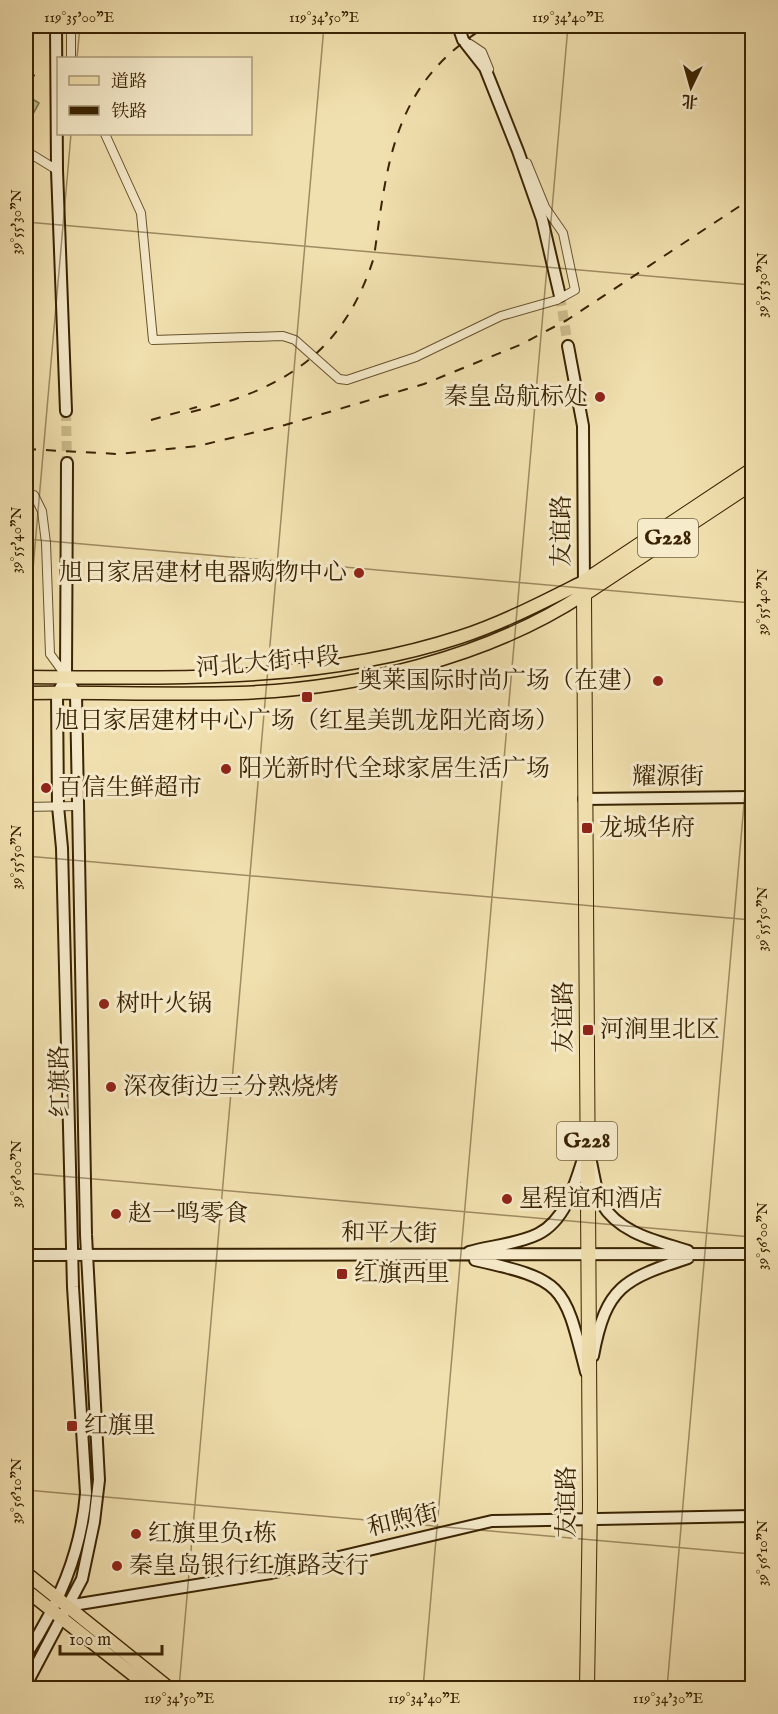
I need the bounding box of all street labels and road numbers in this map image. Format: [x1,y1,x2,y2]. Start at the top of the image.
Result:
street label: 友谊路 [547,495,578,567]
road number: G228 [638,519,698,557]
street label: 河北大街中段 [195,641,341,685]
street label: 耀源街 [632,762,704,793]
street label: 友谊路 [549,981,580,1053]
street label: 红旗路 [45,1045,77,1117]
road number: G228 [557,1122,617,1160]
street label: 和平大街 [341,1218,437,1250]
street label: 友谊路 [552,1466,583,1538]
street label: 和煦街 [364,1498,442,1544]

